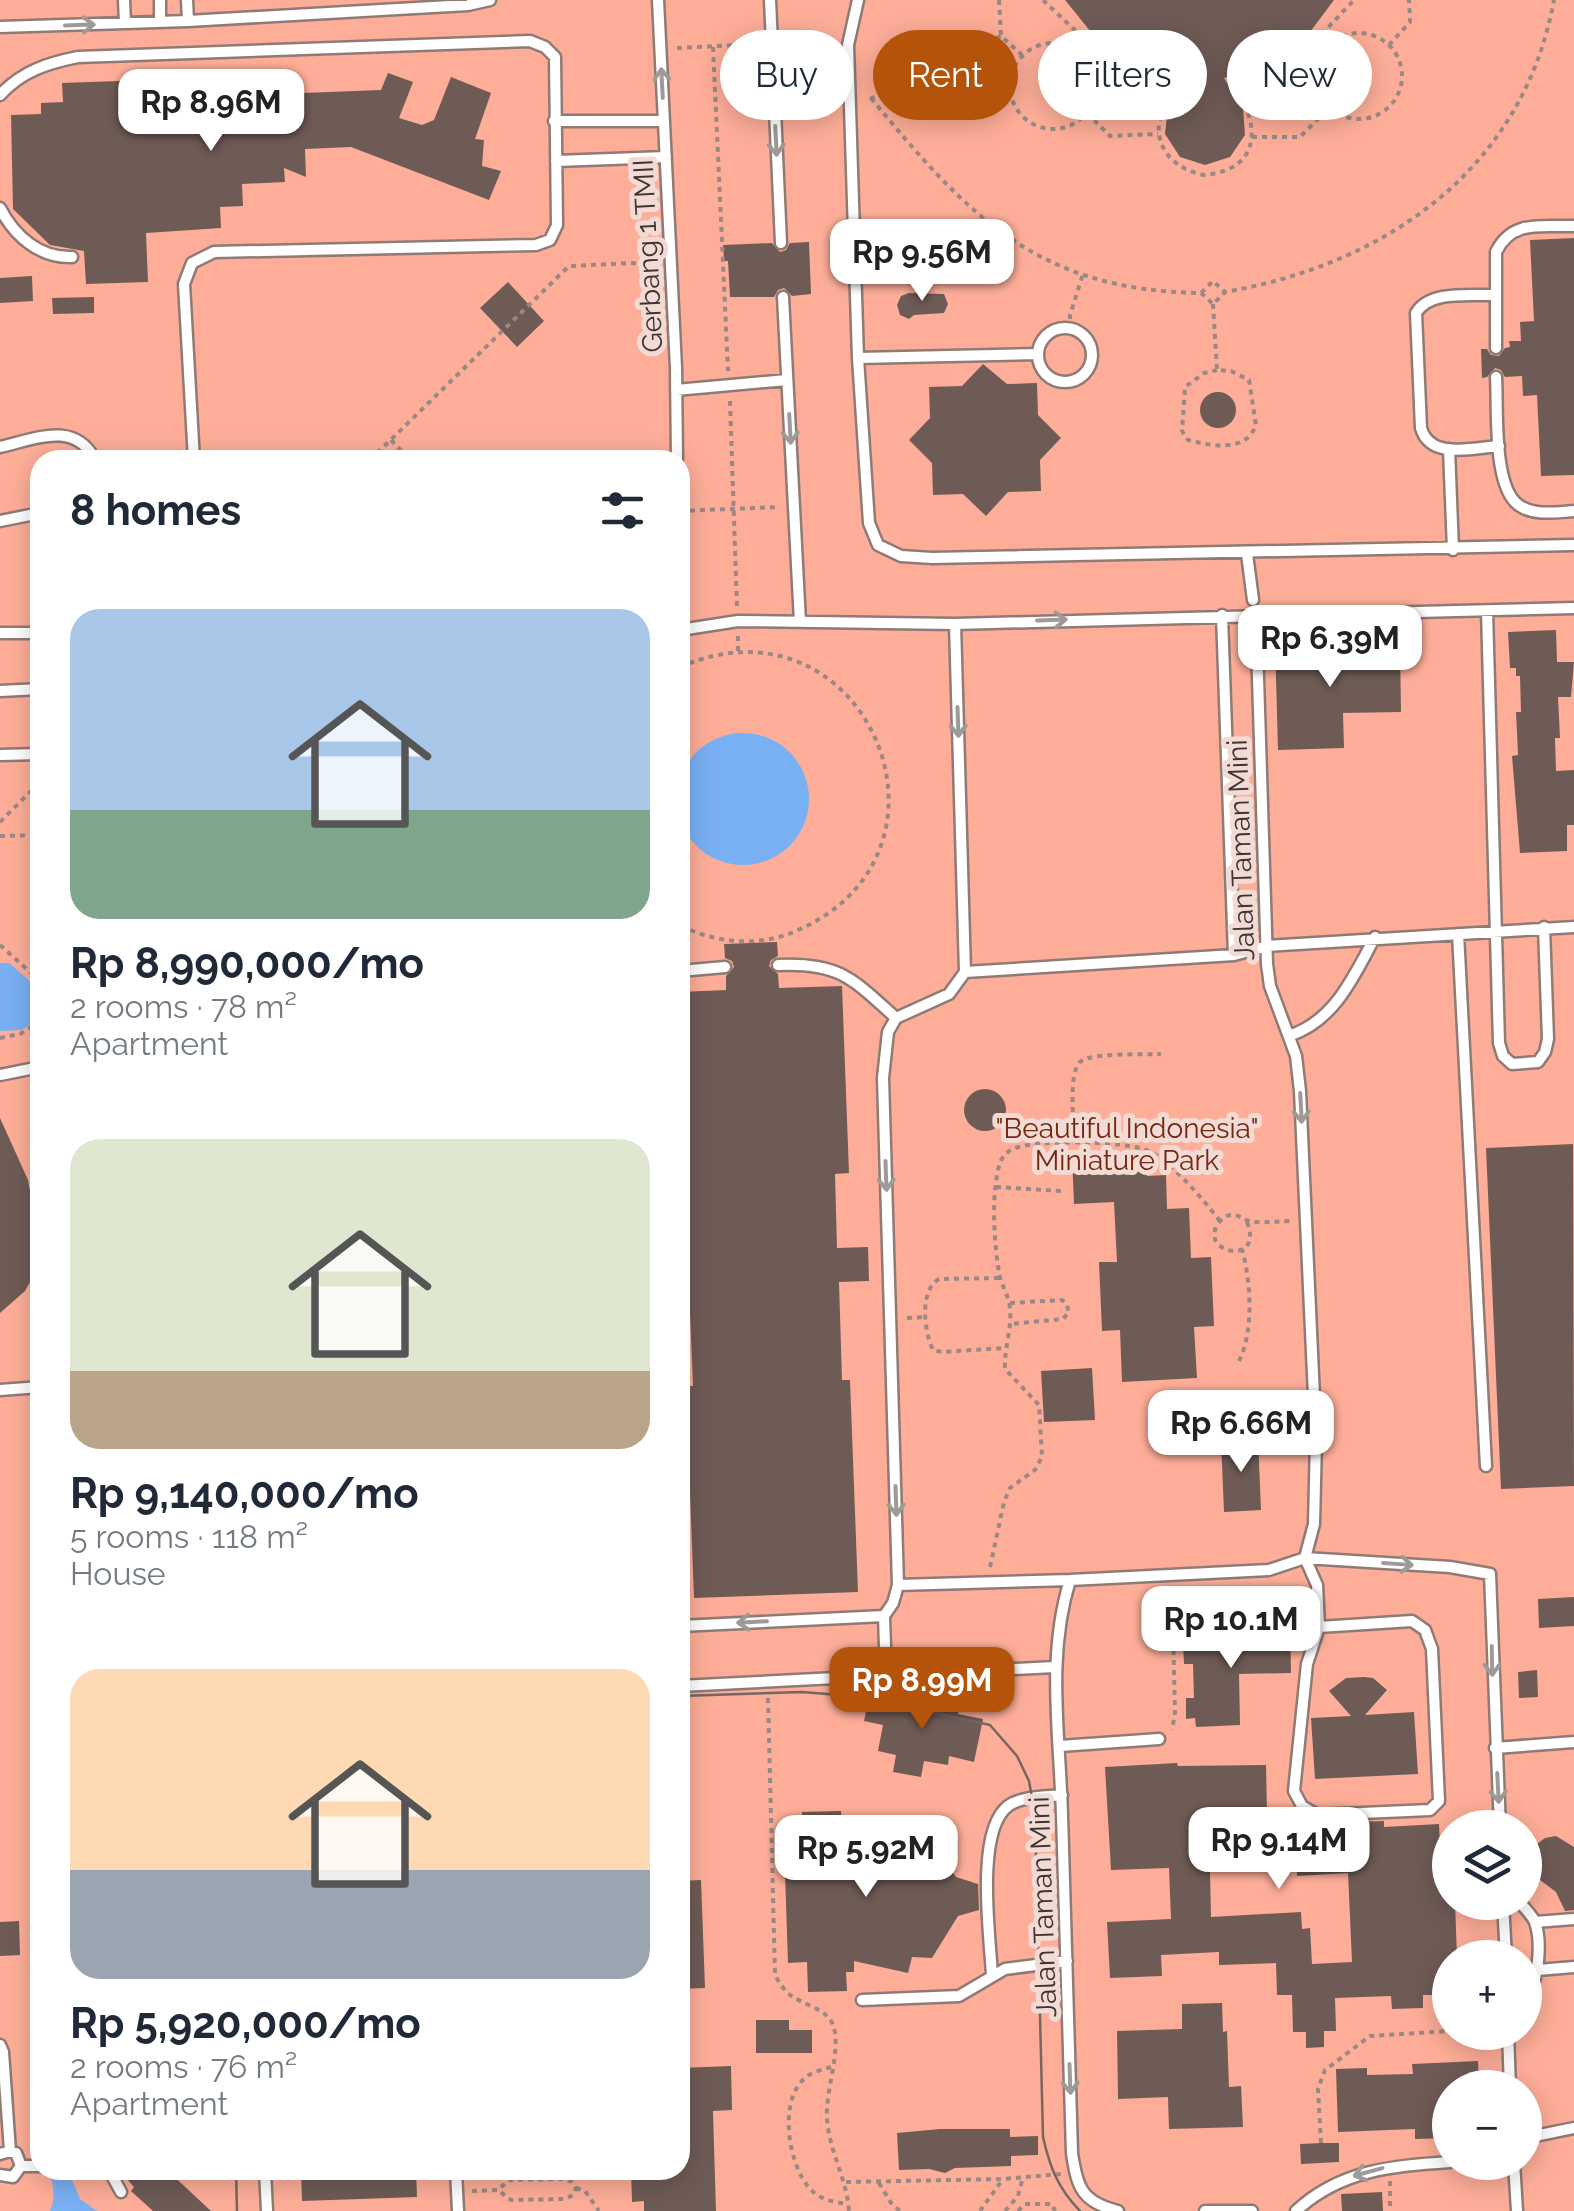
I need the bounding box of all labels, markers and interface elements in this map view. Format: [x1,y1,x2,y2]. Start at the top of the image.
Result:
one-way arrow [64,15,96,34]
chip: Buy [720,30,853,120]
chip: Rent [873,30,1018,120]
chip: Filters [1038,30,1207,120]
chip: New [1227,30,1372,120]
one-way arrow [652,67,671,99]
pin: Rp 8.96M [108,69,314,154]
text: Rp 8.96M [140,83,282,120]
one-way arrow [767,125,786,157]
street label: Gerbang 1 TMII [626,159,670,353]
pin: Rp 9.56M [819,219,1025,304]
text: Rp 9.56M [852,233,992,270]
one-way arrow [780,413,799,445]
icon: filters [595,483,650,538]
text: 8 homes [70,486,241,535]
pin: Rp 6.39M [1227,605,1433,690]
one-way arrow [1036,611,1068,630]
text: Rp 6.39M [1260,619,1400,656]
icon: home [270,674,450,854]
one-way arrow [949,705,968,737]
street label: Jalan Taman Mini [1221,739,1261,961]
text: Rp 8,990,000/mo [70,939,424,988]
text: 2 rooms · 78 m² [70,988,297,1025]
text: Apartment [70,1025,228,1062]
one-way arrow [1292,1092,1311,1124]
park label: "Beautiful Indonesia" Miniature Park [995,1112,1259,1177]
one-way arrow [877,1159,896,1191]
icon: home [270,1204,450,1384]
pin: Rp 6.66M [1138,1390,1344,1475]
text: Rp 6.66M [1170,1404,1312,1441]
text: Rp 9,140,000/mo [70,1469,419,1518]
one-way arrow [886,1484,905,1516]
text: 5 rooms · 118 m² [70,1518,308,1555]
one-way arrow [1381,1554,1413,1573]
text: House [70,1555,166,1592]
pin: Rp 10.1M [1128,1586,1334,1671]
text: Rp 10.1M [1163,1600,1299,1637]
one-way arrow [736,1613,768,1632]
one-way arrow [1482,1645,1501,1677]
pin: Rp 8.99M [819,1647,1025,1732]
text: Rp 8.99M [852,1661,993,1698]
icon: home [270,1734,450,1914]
one-way arrow [1489,1771,1508,1803]
street label: Jalan Taman Mini [1023,1796,1063,2018]
pin: Rp 9.14M [1176,1807,1382,1892]
map controls [1432,1810,1542,2180]
button: layers [1432,1810,1542,1920]
pin: Rp 5.92M [763,1815,969,1900]
text: Rp 9.14M [1211,1821,1347,1858]
text: Rp 5.92M [797,1829,935,1866]
button: + [1432,1940,1542,2050]
text: Rp 5,920,000/mo [70,1999,421,2048]
text: 2 rooms · 76 m² [70,2048,297,2085]
one-way arrow [1061,2062,1080,2094]
button: − [1432,2070,1542,2180]
text: Apartment [70,2085,228,2122]
one-way arrow [1353,2163,1384,2182]

